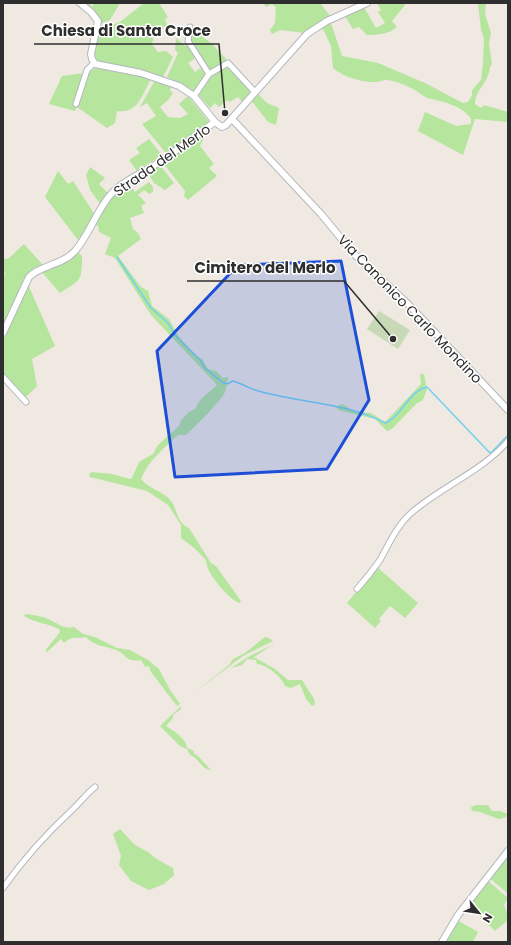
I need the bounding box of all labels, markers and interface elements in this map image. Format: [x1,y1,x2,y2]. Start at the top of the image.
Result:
callout: Chiesa di Santa Croce [34,17,219,44]
text: Chiesa di Santa Croce [41,20,211,41]
street label: Strada del Merlo [109,119,215,201]
street label: Via Canonico Carlo Mondino [333,230,487,388]
callout: Cimitero del Merlo [187,254,344,281]
text: Cimitero del Merlo [194,257,336,278]
north arrow [459,893,499,933]
text: N [479,910,497,926]

